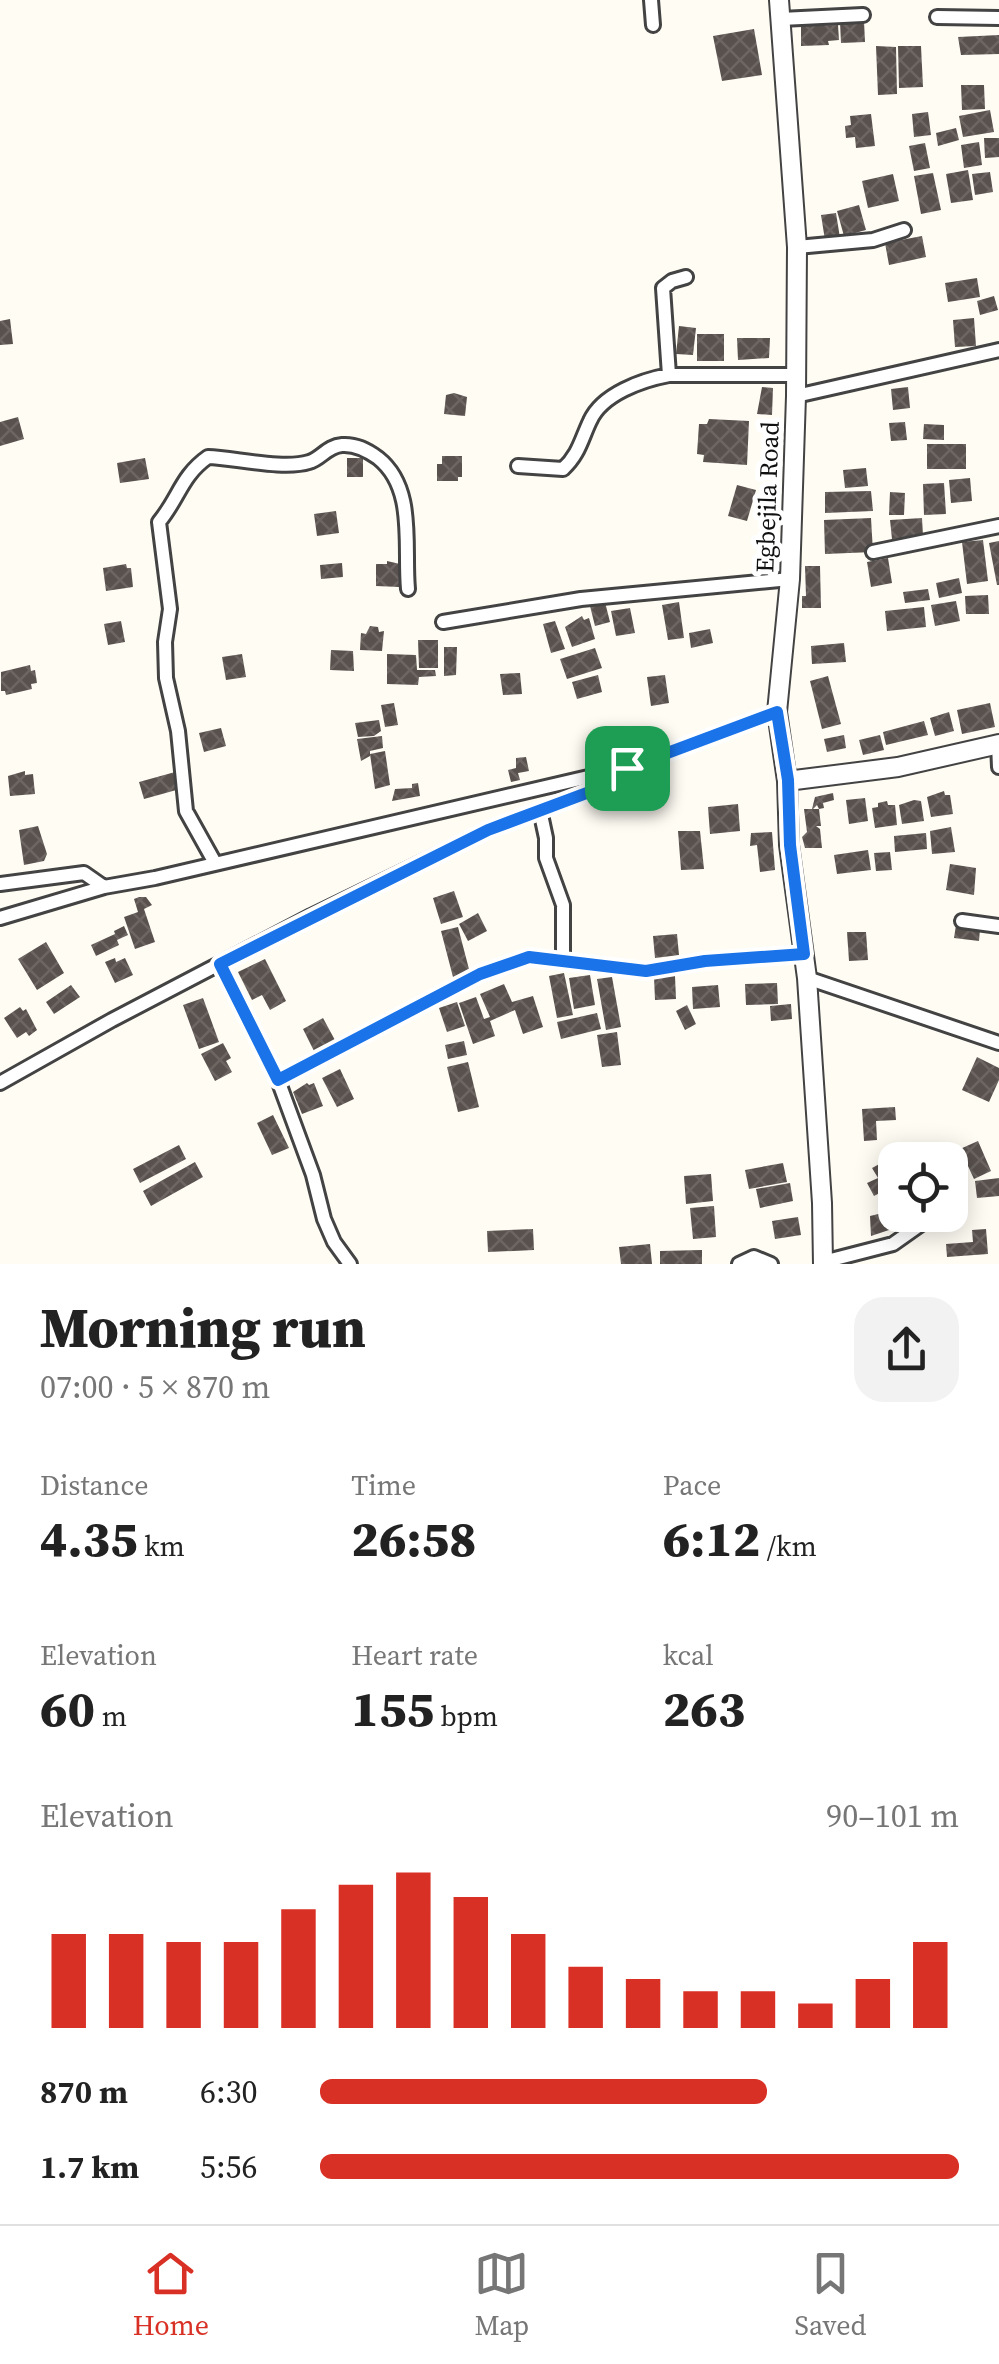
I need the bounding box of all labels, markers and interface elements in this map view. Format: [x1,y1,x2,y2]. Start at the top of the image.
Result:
street label: Egbejila Road [747,421,787,573]
pin [585,726,670,811]
icon: arrive [600,741,655,796]
map controls [878,1142,968,1232]
button: locate [878,1142,968,1232]
text: Morning run [40,1290,366,1365]
button: share [854,1297,959,1402]
text: 07:00 · 5 × 870 m [40,1365,270,1409]
text: Distance [40,1466,149,1504]
text: Time [351,1466,416,1504]
text: Pace [663,1466,721,1504]
text: 4.35 [40,1504,138,1573]
text: 26:58 [351,1504,477,1573]
text: 6:12 [663,1504,760,1573]
text: km [138,1527,185,1565]
text: /km [760,1527,817,1565]
text: Elevation [40,1636,157,1674]
text: Heart rate [351,1636,478,1674]
text: kcal [663,1636,714,1674]
text: 60 [40,1674,95,1743]
text: 155 [351,1674,434,1743]
text: 263 [663,1674,745,1743]
text: m [95,1697,127,1735]
text: bpm [434,1697,498,1735]
text: Elevation [40,1794,174,1838]
text: 90–101 m [826,1794,959,1838]
text: 870 m [40,2070,128,2114]
text: 6:30 [200,2070,258,2114]
text: 1.7 km [40,2145,139,2189]
text: 5:56 [200,2145,258,2189]
tab: Home [133,2246,209,2344]
tab: Map [474,2246,529,2344]
tab: Saved [795,2246,866,2344]

